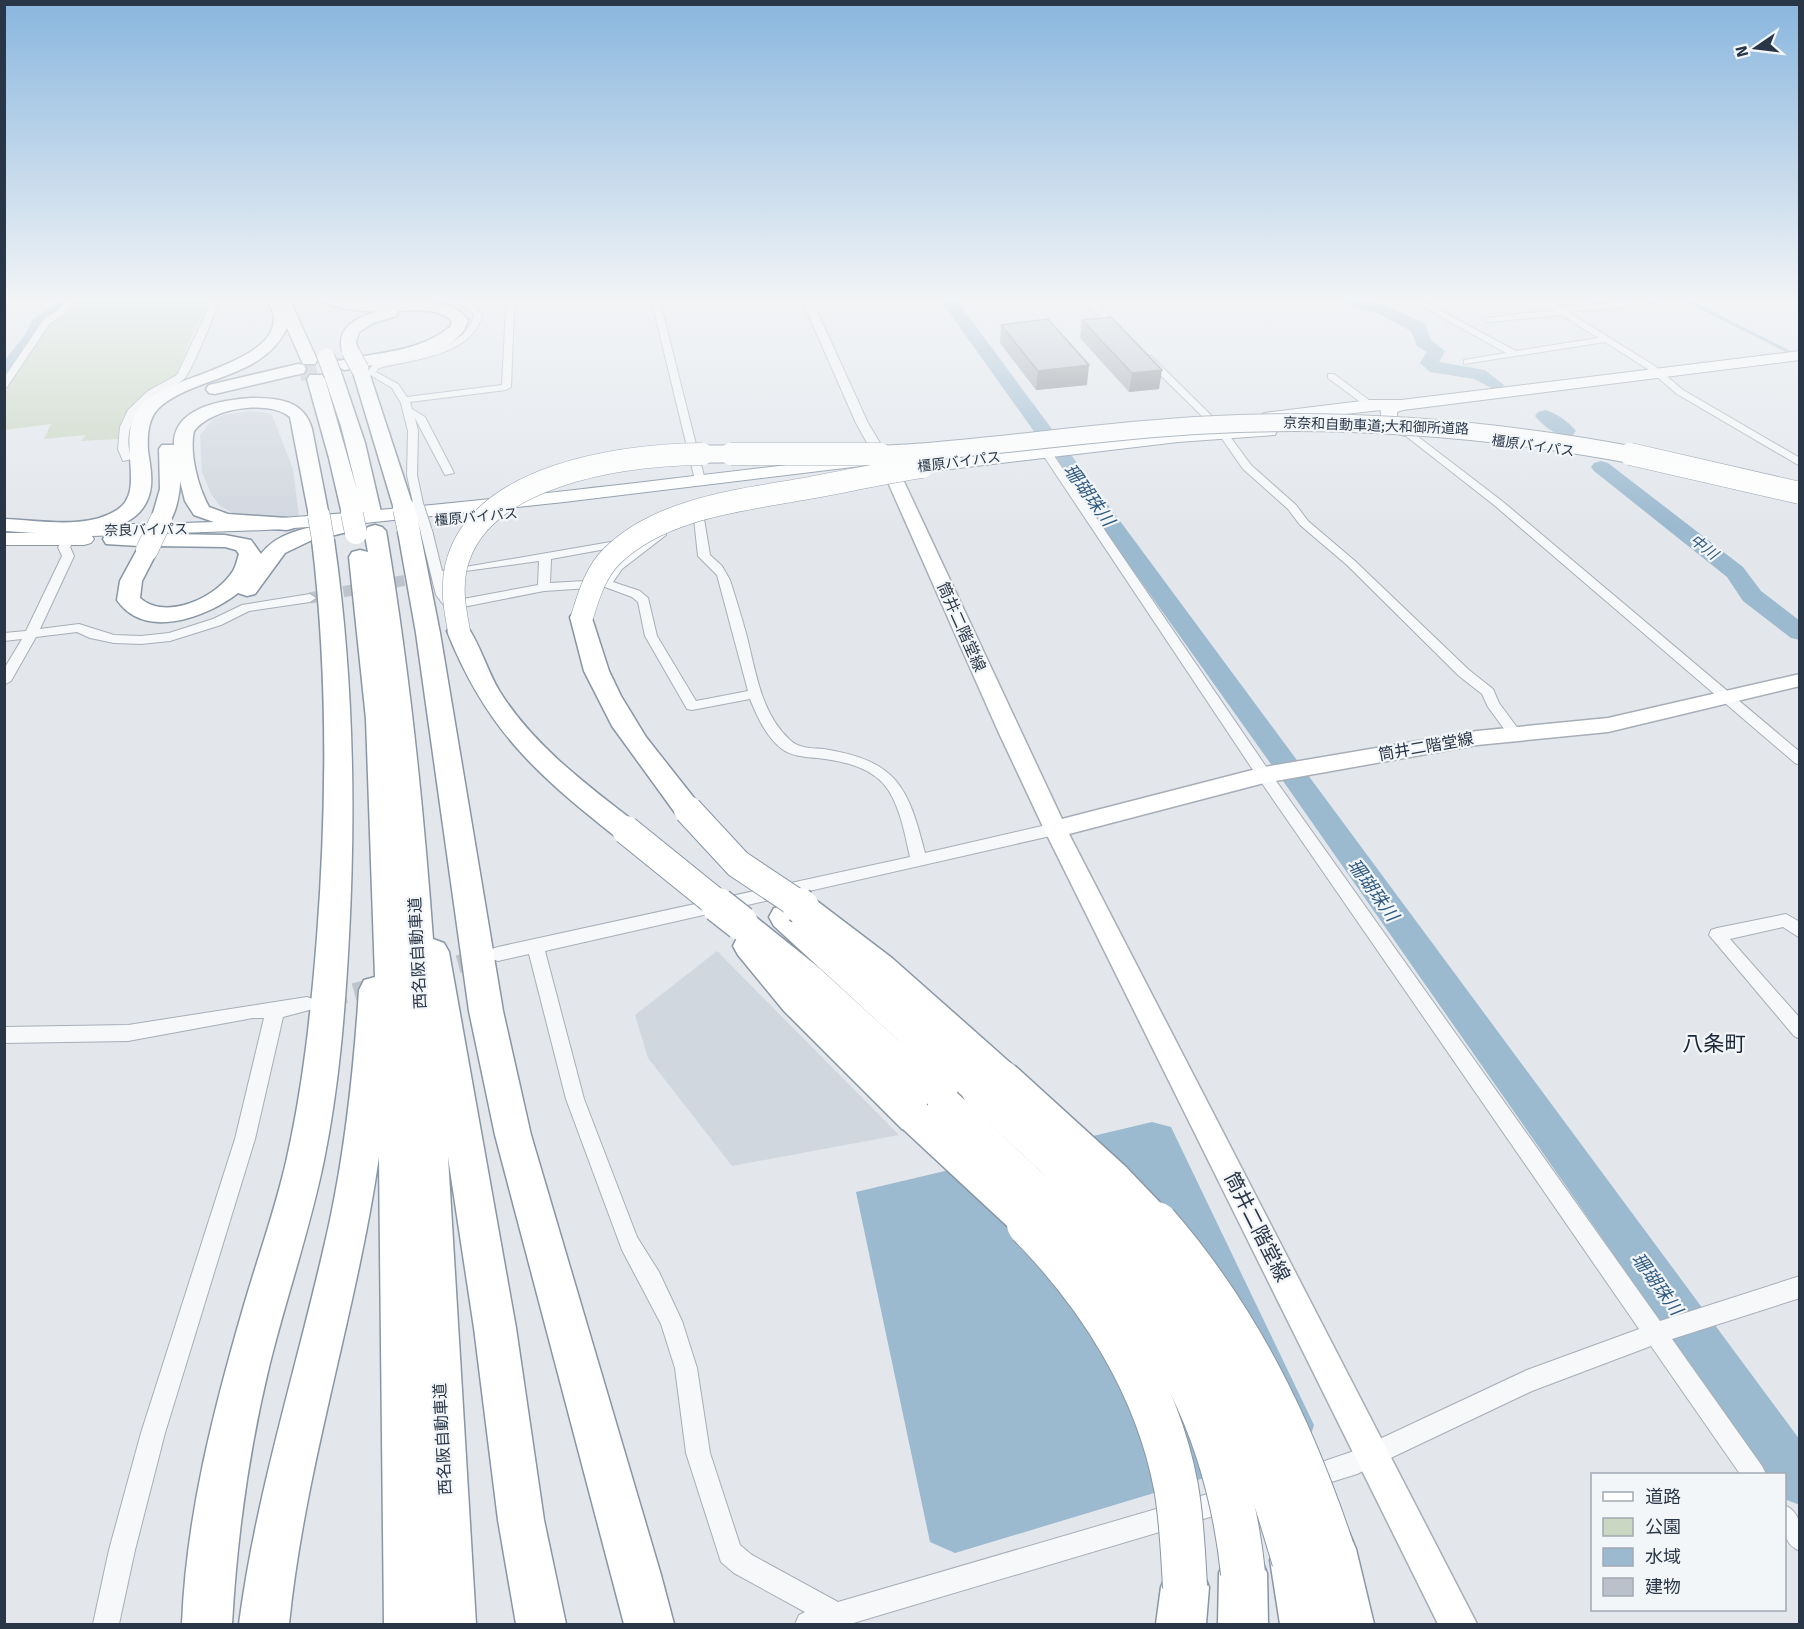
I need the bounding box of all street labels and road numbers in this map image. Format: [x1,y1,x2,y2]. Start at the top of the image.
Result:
street label: 京奈和自動車道;大和御所道路 [1283,414,1469,438]
street label: 橿原バイパス [1490,432,1576,460]
street label: 橿原バイパス [916,448,1002,476]
street label: 橿原バイパス [434,505,518,529]
street label: 奈良バイパス [104,521,188,539]
street label: 筒井二階堂線 [932,579,990,675]
street label: 筒井二階堂線 [1377,729,1475,765]
street label: 西名阪自動車道 [405,897,431,1009]
street label: 筒井二階堂線 [1219,1168,1295,1286]
street label: 西名阪自動車道 [430,1383,456,1495]

